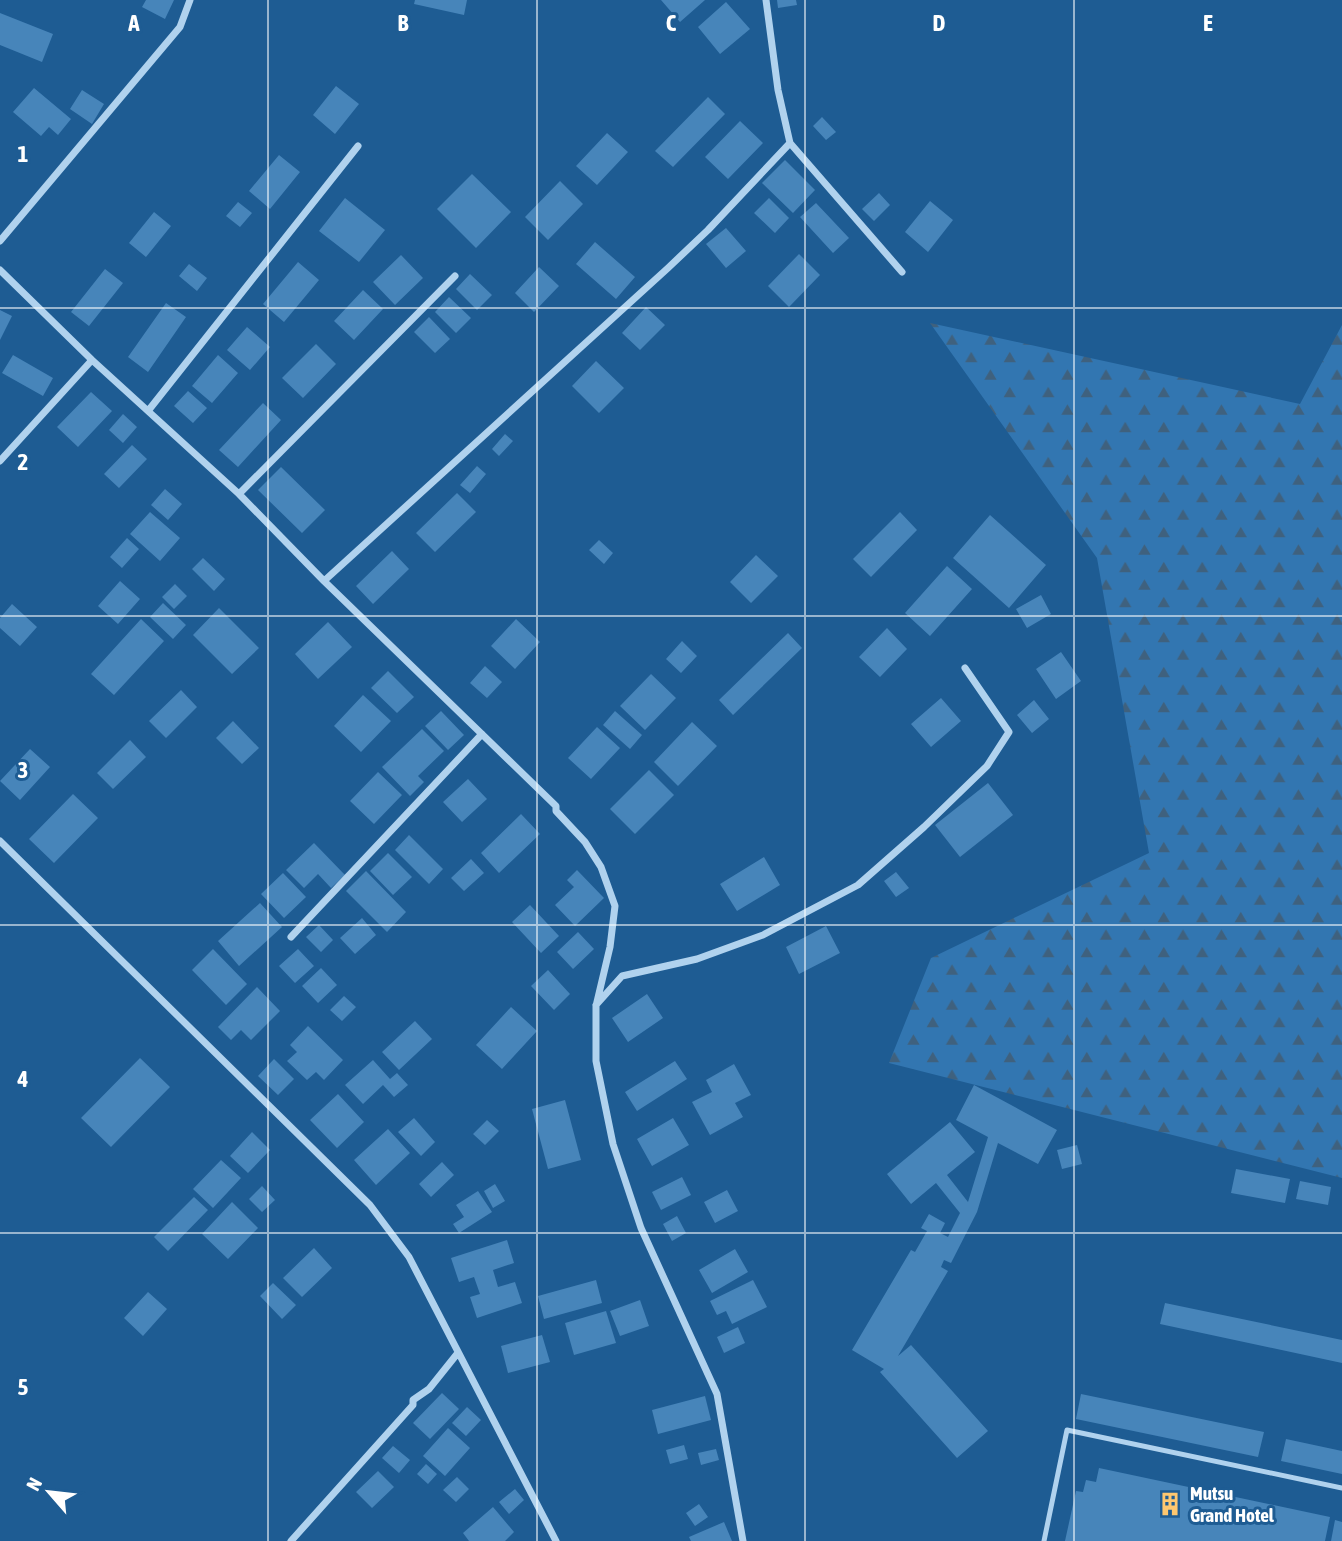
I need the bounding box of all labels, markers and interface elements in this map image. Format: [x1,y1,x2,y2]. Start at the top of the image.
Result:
text: A [127,10,140,36]
text: B [398,10,409,36]
text: C [666,10,677,36]
text: D [933,10,946,36]
text: E [1203,10,1213,36]
text: 1 [18,141,29,167]
text: 2 [18,449,28,475]
text: 3 [18,757,28,783]
text: 4 [17,1066,29,1092]
text: 5 [18,1374,29,1400]
north arrow [14,1457,84,1527]
text: N [22,1474,46,1494]
place label: Mutsu Grand Hotel [1190,1482,1275,1526]
building icon: Mutsu Grand Hotel [1156,1490,1184,1518]

